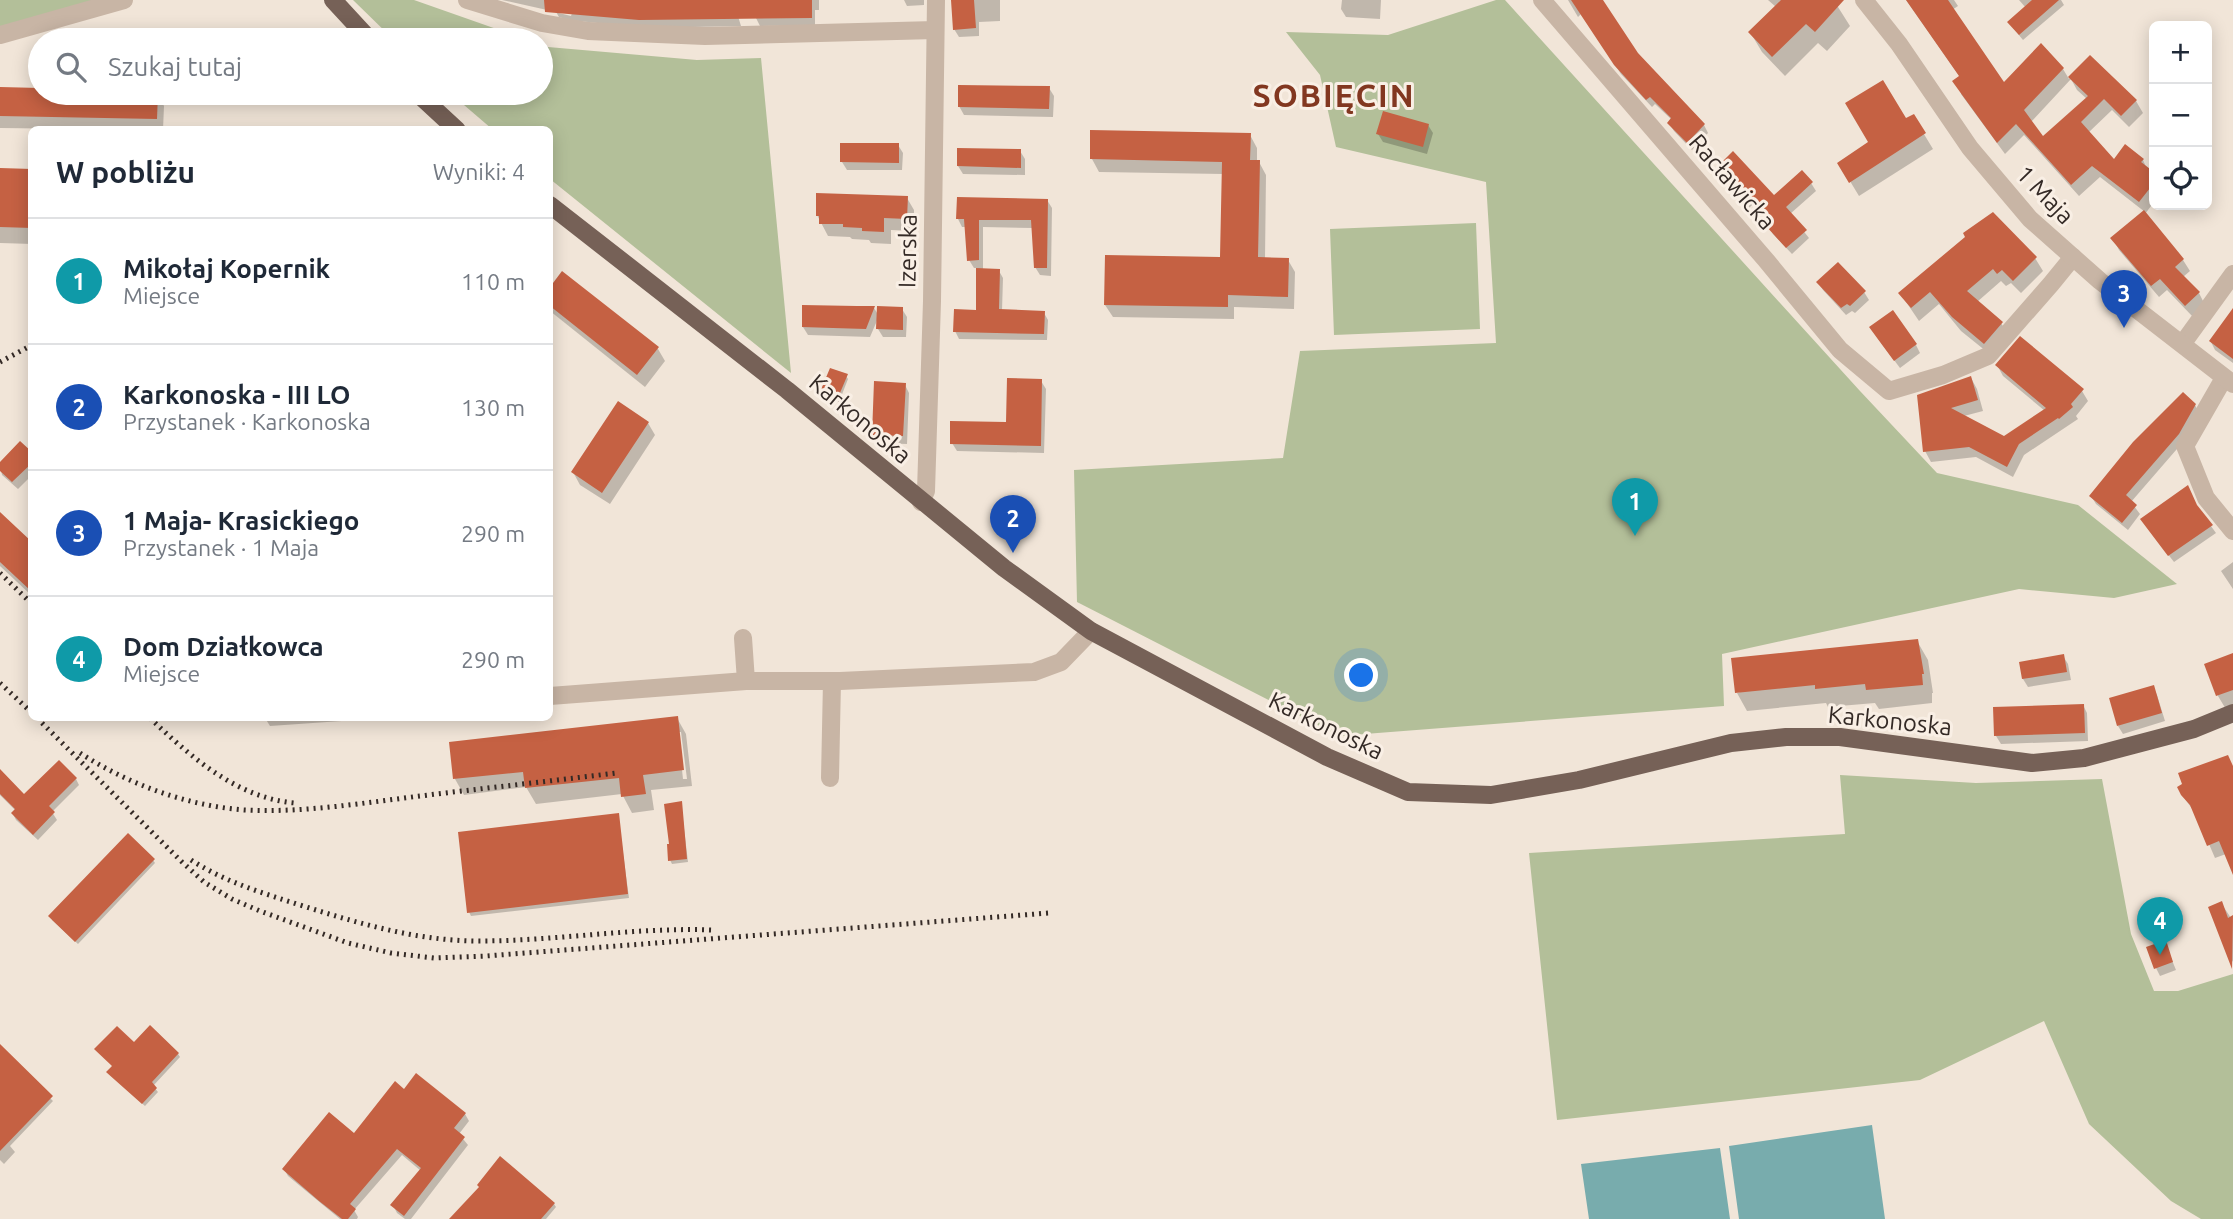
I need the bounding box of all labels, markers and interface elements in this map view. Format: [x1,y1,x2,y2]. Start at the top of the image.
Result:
map controls [2149,21,2212,210]
button: + [2149,21,2212,84]
search box [28,28,553,105]
icon: search [52,48,90,86]
text: Szukaj tutaj [108,52,242,81]
district label: SOBIĘCIN [1252,77,1416,114]
button: − [2149,84,2212,147]
street label: Racławicka [1684,129,1781,235]
button: locate [2149,147,2212,210]
text: W pobliżu [56,155,195,189]
text: Wyniki: 4 [433,159,525,184]
street label: 1 Maja [2011,160,2080,229]
street label: Izerska [893,214,922,288]
text: Mikołaj Kopernik [123,254,330,283]
text: 1 [73,269,85,294]
text: 110 m [461,269,525,294]
pin: 3 [2101,270,2147,328]
text: Miejsce [123,283,200,308]
street label: Karkonoska [804,368,917,469]
text: Karkonoska - III LO [123,380,351,409]
text: 2 [73,395,85,420]
text: 130 m [461,395,525,420]
text: Przystanek · Karkonoska [123,409,371,434]
pin: 1 [1612,478,1658,536]
pin: 2 [990,495,1036,553]
text: 1 Maja- Krasickiego [123,506,359,535]
text: 3 [73,521,85,546]
text: 290 m [461,521,525,546]
text: Przystanek · 1 Maja [123,535,319,560]
text: Dom Działkowca [123,632,324,661]
text: 4 [73,647,85,672]
text: 290 m [461,647,525,672]
your location [1344,658,1378,692]
text: Miejsce [123,661,200,686]
street label: Karkonoska [1264,686,1388,765]
street label: Karkonoska [1827,701,1953,740]
pin: 4 [2137,897,2183,955]

